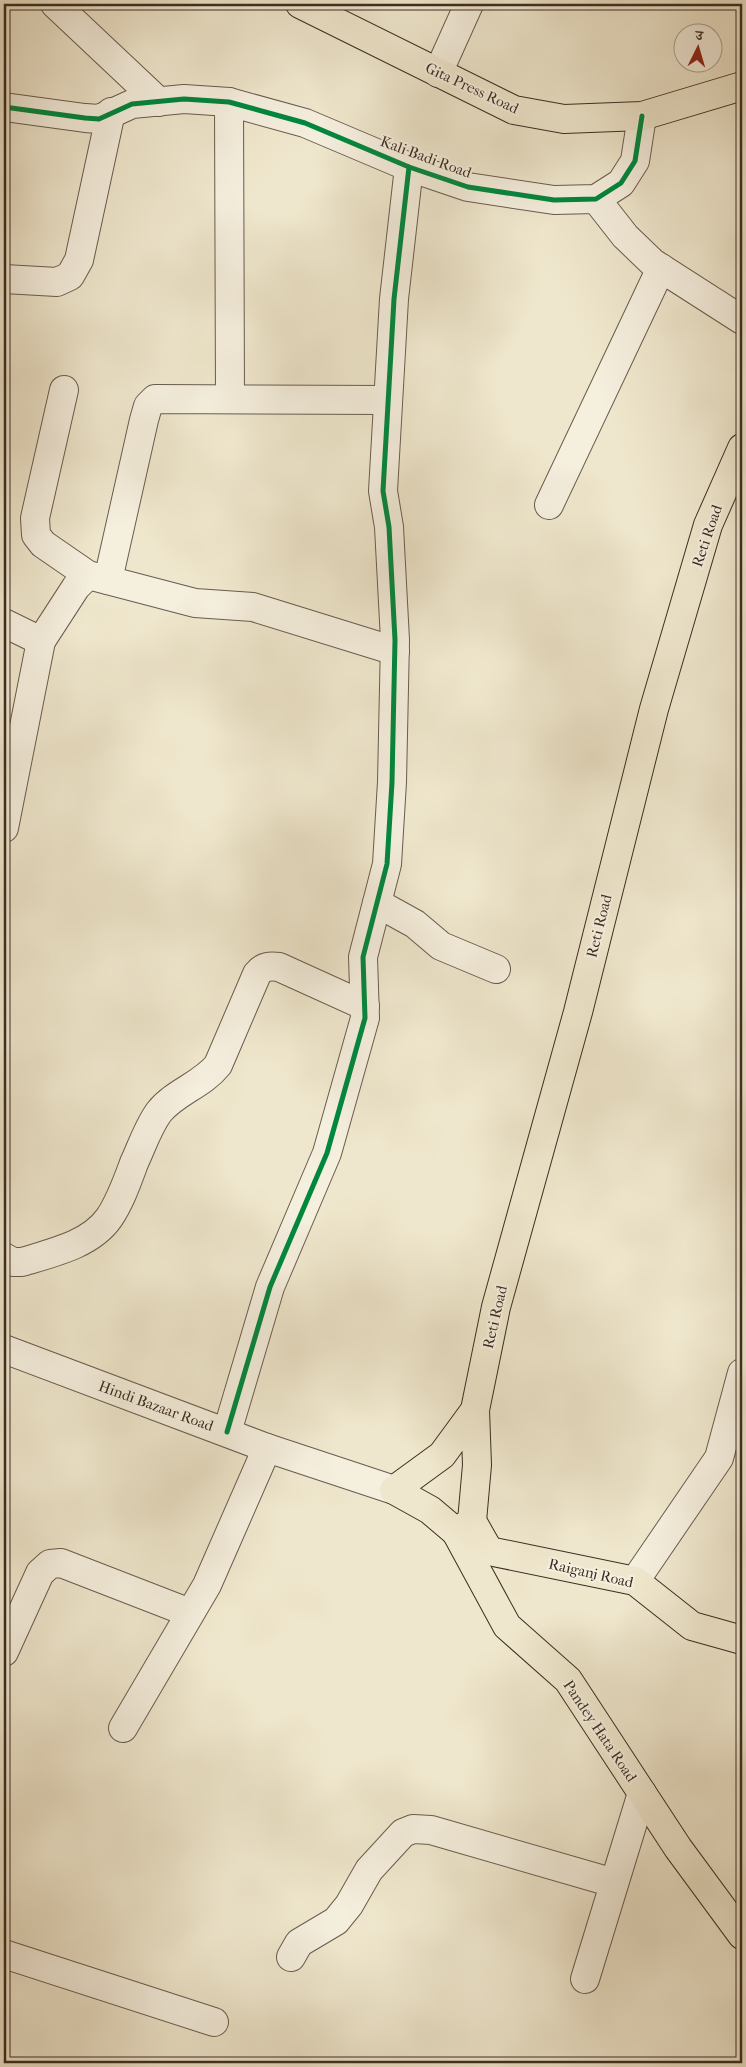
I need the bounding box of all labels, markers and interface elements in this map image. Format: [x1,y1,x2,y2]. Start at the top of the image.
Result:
north arrow [674,22,724,72]
text: उ [694,27,704,44]
street label: Gita Press Road [422,59,522,118]
street label: Kali Badi Road [378,132,475,182]
street label: Reti Road [688,502,726,569]
street label: Reti Road [582,892,616,959]
street label: Reti Road [479,1283,511,1350]
street label: Hindi Bazaar Road [96,1377,217,1435]
street label: Raiganj Road [547,1555,636,1592]
street label: Pandey Hata Road [559,1677,641,1786]

